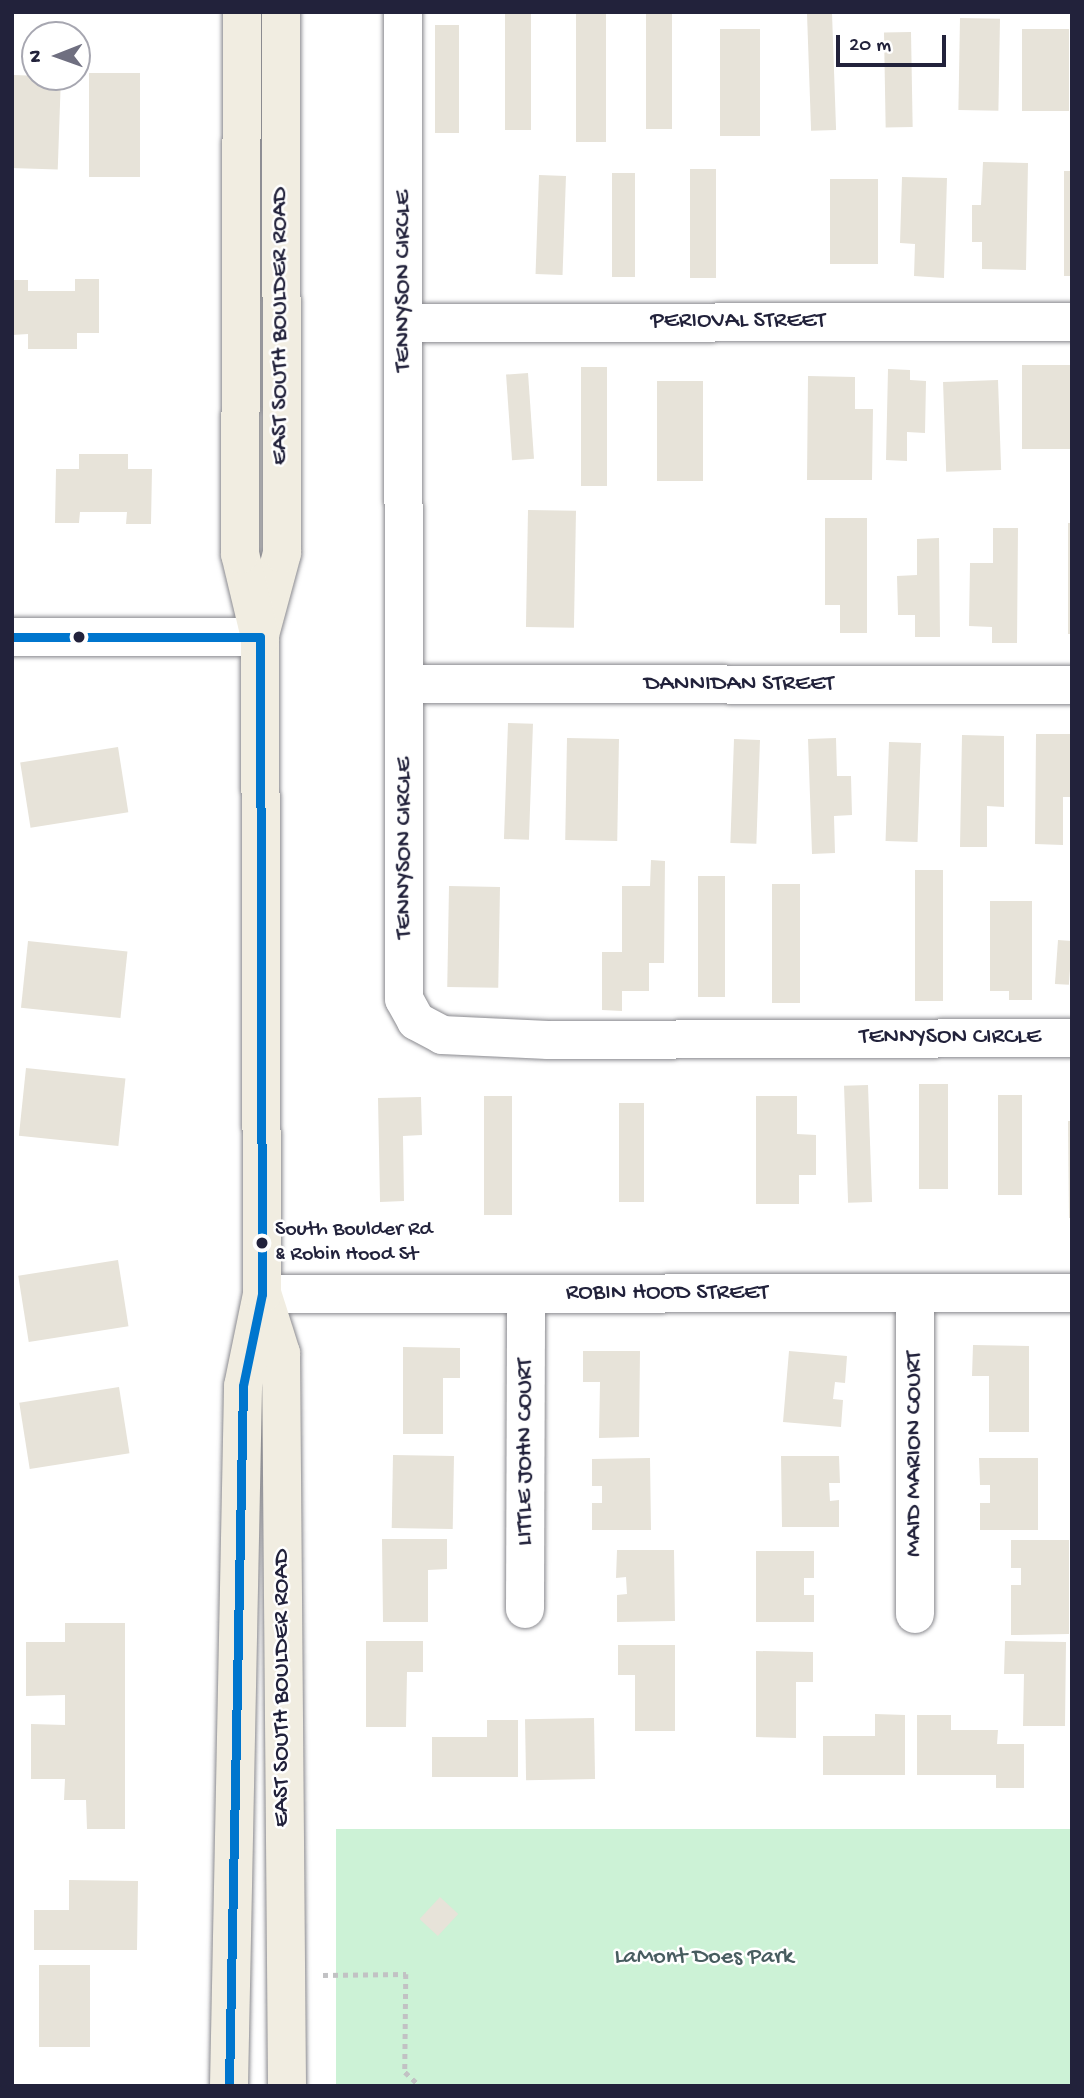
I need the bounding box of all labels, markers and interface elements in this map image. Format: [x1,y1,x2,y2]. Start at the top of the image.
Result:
north arrow [21,21,91,91]
scale bar [839,21,949,65]
text: 20 m [849,34,891,59]
text: N [25,50,48,63]
street label: EAST SOUTH BOULDER ROAD [267,187,295,465]
street label: TENNYSON CIRCLE [390,190,418,372]
street label: PERIOVAL STREET [650,308,826,336]
unlabelled marker [72,630,86,644]
street label: DANNIDAN STREET [644,671,834,699]
street label: TENNYSON CIRCLE [391,757,419,939]
street label: TENNYSON CIRCLE [859,1024,1041,1052]
place label: South Boulder Rd & Robin Hood St [275,1217,432,1268]
marker: South Boulder Rd & Robin Hood St [255,1236,269,1250]
street label: ROBIN HOOD STREET [566,1280,768,1308]
street label: MAID MARION COURT [901,1351,929,1557]
street label: LITTLE JOHN COURT [512,1358,540,1546]
street label: EAST SOUTH BOULDER ROAD [269,1549,297,1827]
park label: LaMont Does Park [615,1944,793,1972]

